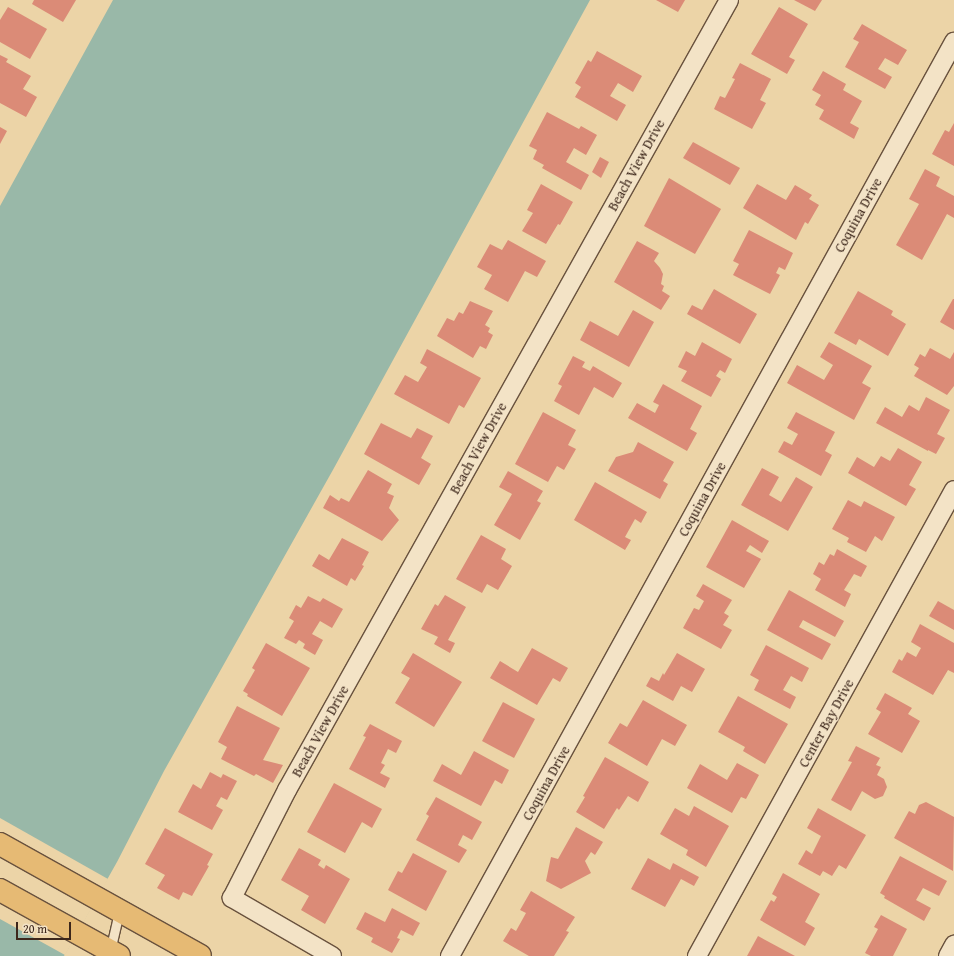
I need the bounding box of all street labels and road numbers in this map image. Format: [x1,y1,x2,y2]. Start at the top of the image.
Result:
street label: Beach View Drive [604,116,668,214]
street label: Coquina Drive [831,175,885,255]
street label: Beach View Drive [446,399,510,497]
street label: Coquina Drive [675,459,729,539]
street label: Center Bay Drive [795,676,857,770]
street label: Beach View Drive [288,682,352,780]
street label: Coquina Drive [519,743,573,823]

